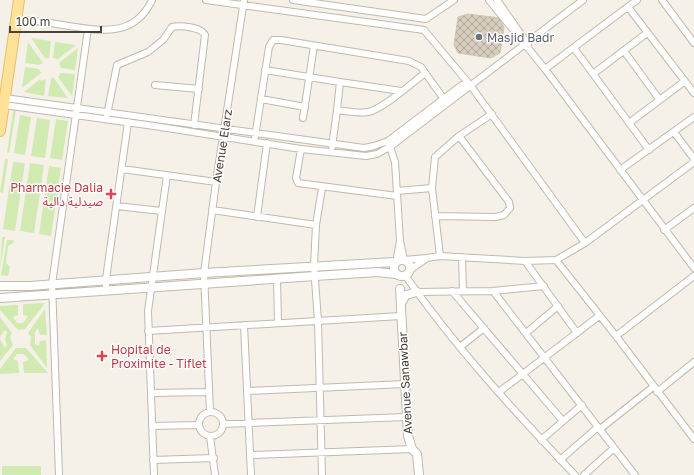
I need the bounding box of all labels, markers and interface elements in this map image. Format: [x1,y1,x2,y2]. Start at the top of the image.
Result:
scale bar [10,8,101,34]
text: 100 m [16,14,50,29]
place label: Masjid Badr [487,30,554,45]
marker: Masjid Badr [474,32,484,42]
street label: Avenue Elarz [209,108,235,184]
place label: Pharmacie Dalia صيدلية دالية [10,180,103,209]
marker: Pharmacie Dalia صيدلية دالية [106,189,116,199]
street label: Avenue Sanawbar [395,331,415,435]
place label: Hopital de Proximite - Tiflet [111,342,207,371]
marker: Hopital de Proximite - Tiflet [96,350,108,362]

